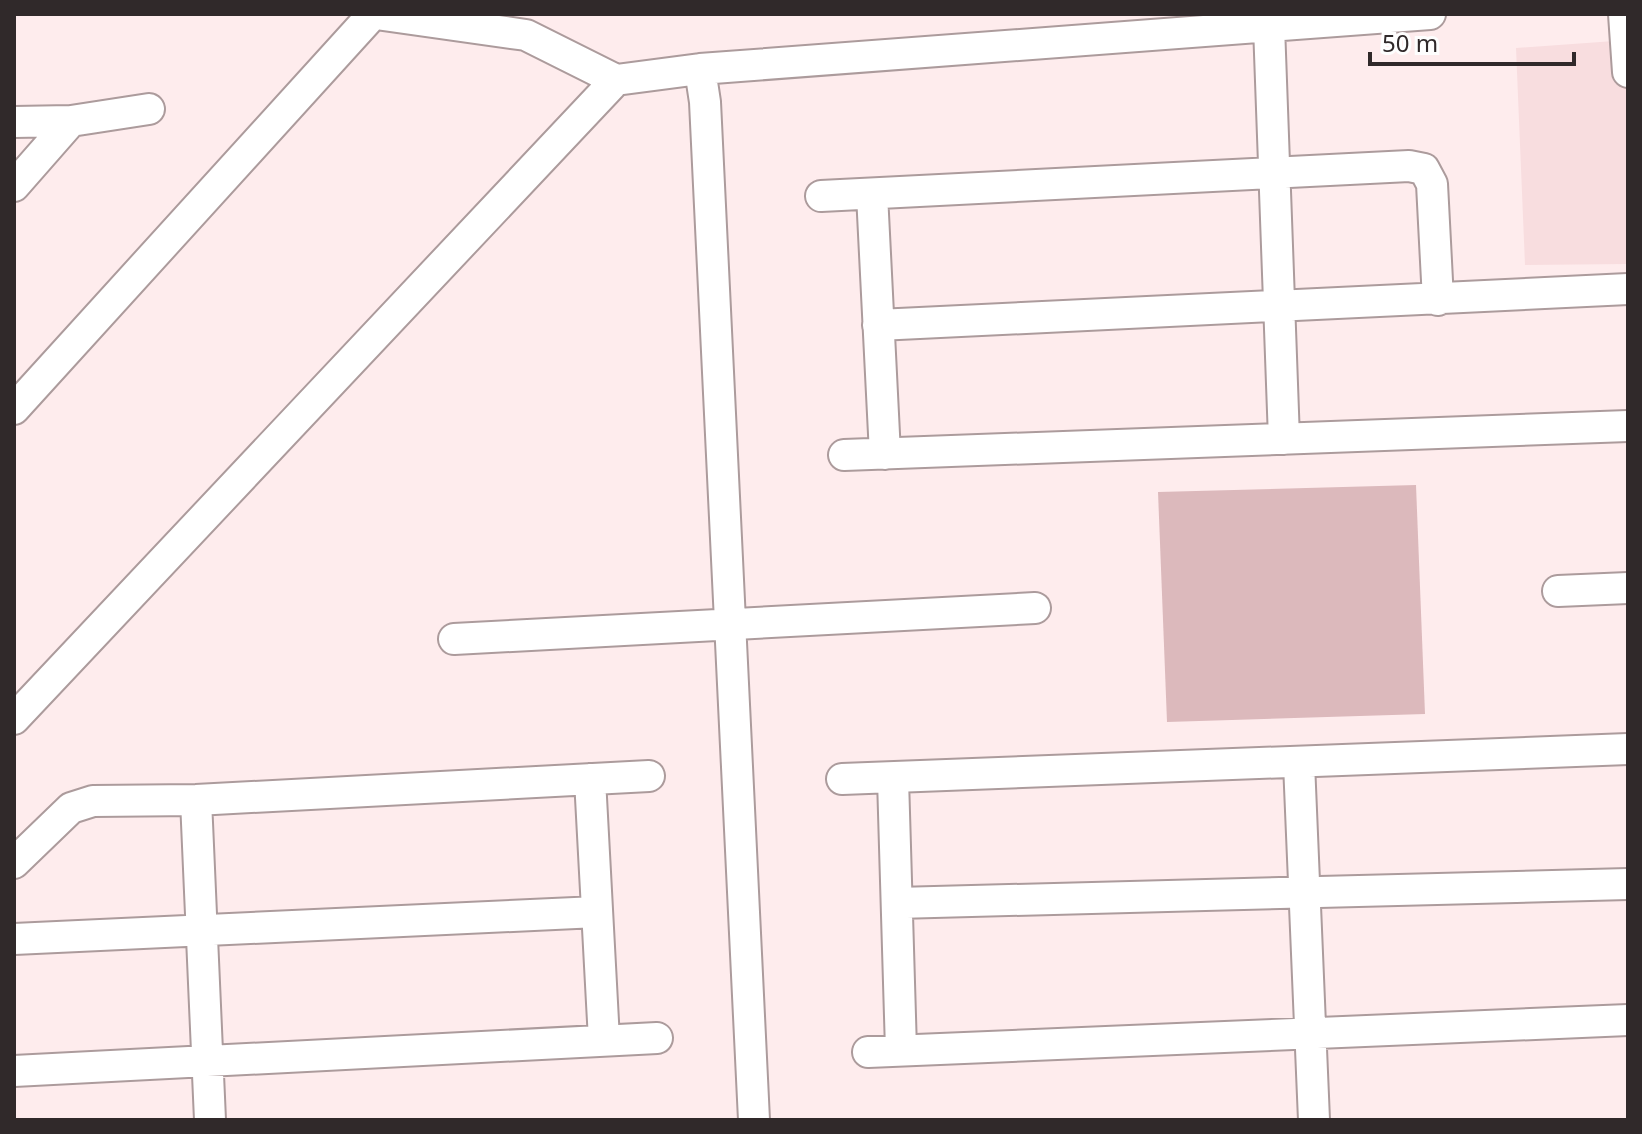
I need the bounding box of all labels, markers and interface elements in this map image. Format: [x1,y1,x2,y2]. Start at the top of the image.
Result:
scale bar [1370,16,1574,66]
text: 50 m [1382,26,1438,59]

